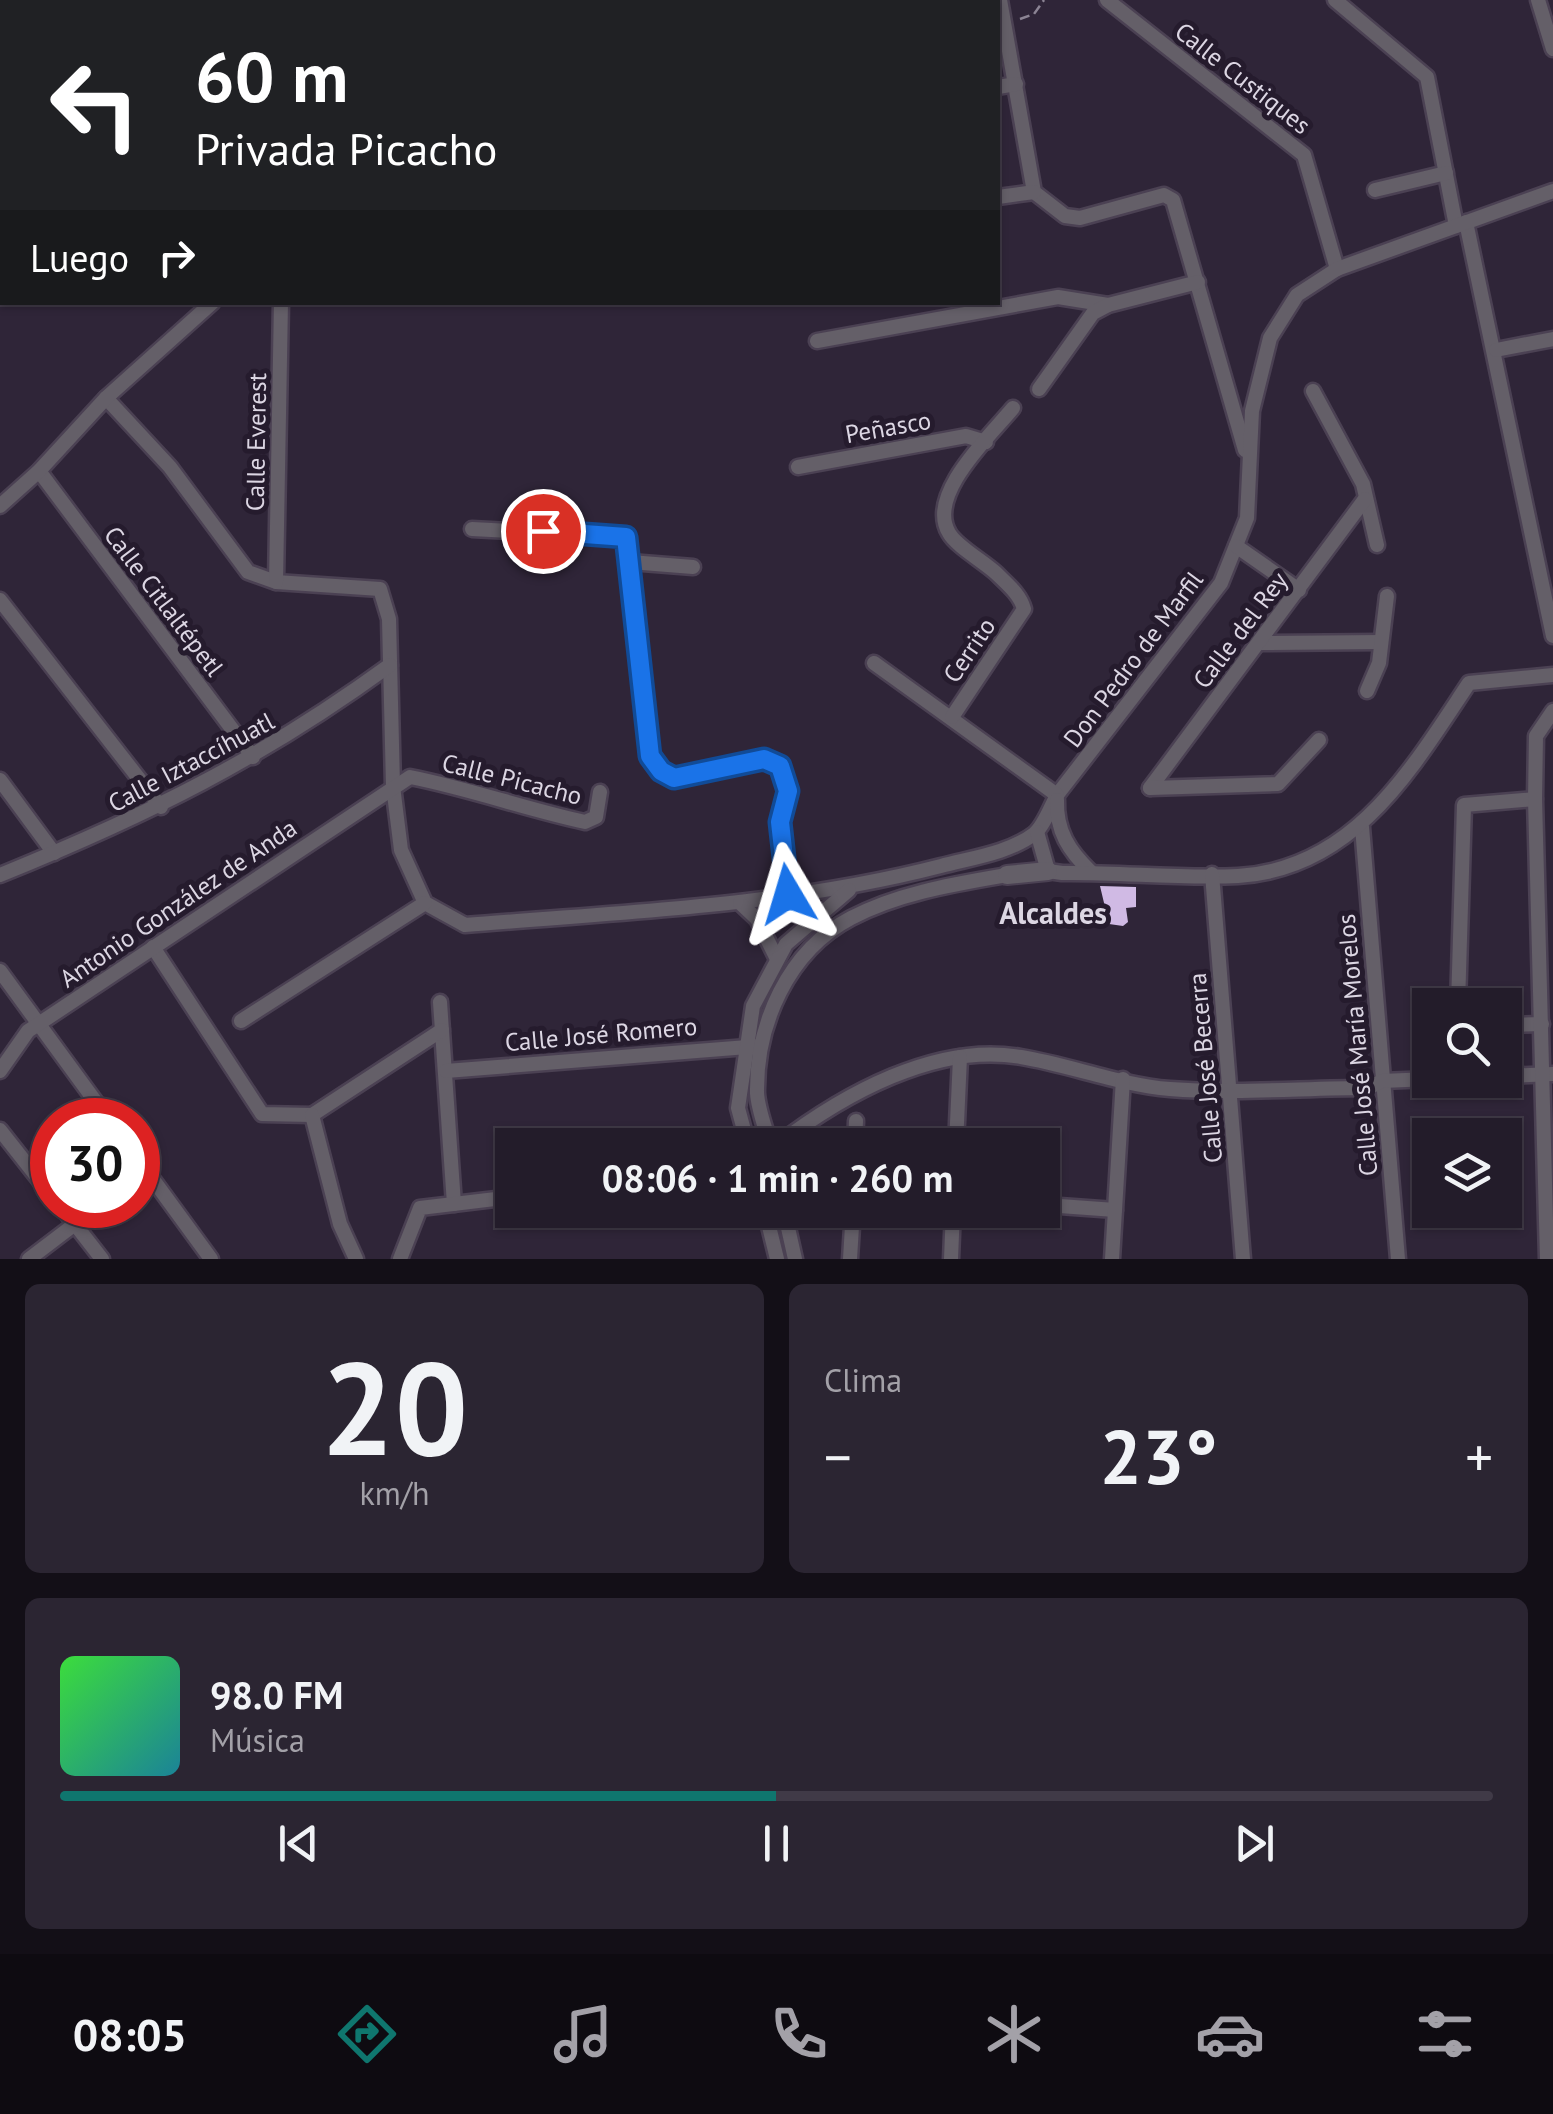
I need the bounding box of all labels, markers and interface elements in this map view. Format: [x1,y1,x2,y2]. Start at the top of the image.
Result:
street label: Calle Custiques [1169,15,1317,141]
text: 60 m [195,31,348,121]
icon: left [30,40,160,170]
text: Privada Picacho [195,119,497,177]
icon: right [149,230,204,285]
text: Luego [30,233,129,282]
street label: Calle Everest [239,372,273,511]
street label: Peñasco [843,404,933,450]
pin [501,489,586,574]
icon: arrive [516,504,571,559]
street label: Calle Citlaltépetl [97,520,231,683]
street label: Don Pedro de Marfil [1056,564,1210,753]
street label: Calle del Rey [1186,565,1294,695]
street label: Cerrito [936,611,1002,689]
street label: Calle Iztaccíhuatl [102,704,280,819]
street label: Calle Picacho [439,746,585,812]
street label: Antonio González de Anda [53,812,303,994]
position arrow [736,842,840,946]
district label: Alcaldes [999,893,1107,932]
street label: Calle José María Morelos [1330,913,1384,1177]
street label: Calle José Becerra [1181,972,1229,1164]
map controls [1412,988,1522,1228]
button: search [1412,988,1522,1098]
street label: Calle José Romero [504,1010,698,1058]
speed limit sign: 30 [30,1098,160,1228]
button: layers [1412,1118,1522,1228]
text: 08:06 · 1 min · 260 m [602,1153,953,1202]
text: 20 [321,1323,468,1491]
text: Clima [824,1359,902,1401]
text: 23° [1100,1408,1217,1505]
text: − [824,1421,852,1492]
text: + [1465,1421,1493,1492]
text: km/h [359,1472,430,1514]
text: 98.0 FM [210,1670,343,1719]
text: Música [210,1719,305,1761]
icon: previous [271,1816,326,1871]
icon: pause [749,1816,804,1871]
icon: next [1227,1816,1282,1871]
icon: directions [332,1999,402,2069]
icon: music [548,1999,618,2069]
icon: phone [764,1999,834,2069]
icon: climate [979,1999,1049,2069]
icon: car [1195,1999,1265,2069]
icon: filters [1410,1999,1480,2069]
text: 08:05 [73,2005,187,2063]

